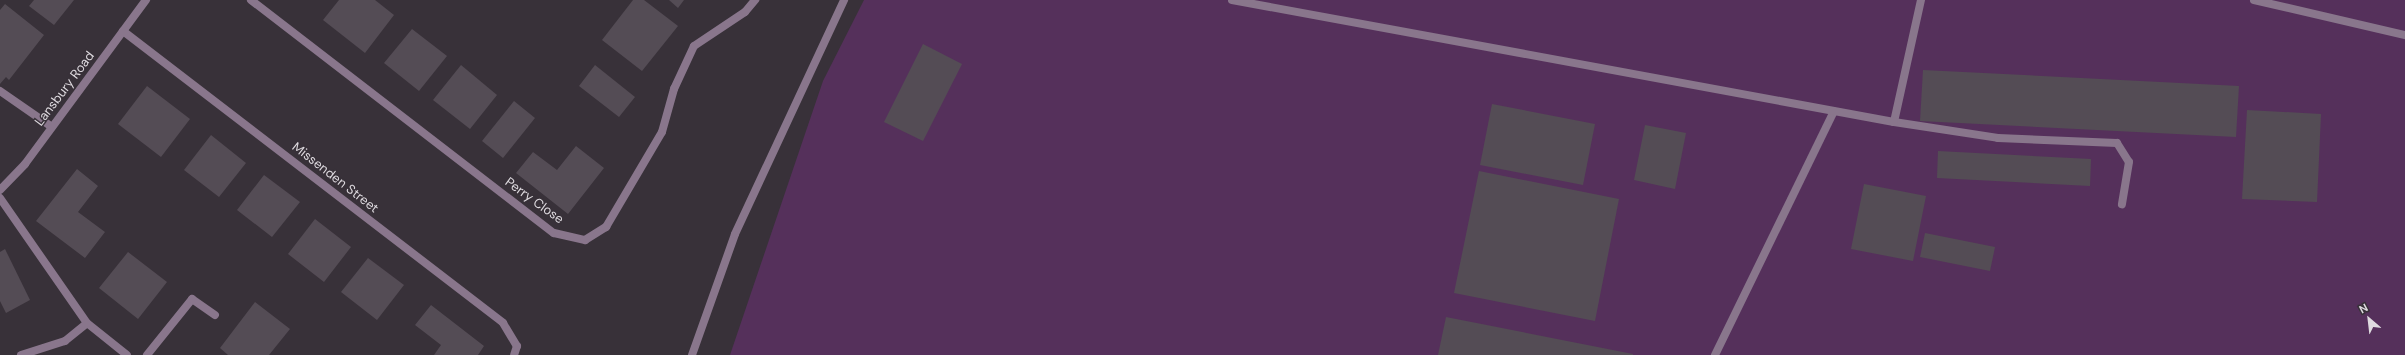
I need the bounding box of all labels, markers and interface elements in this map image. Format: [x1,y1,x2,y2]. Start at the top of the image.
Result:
street label: Lansbury Road [32,49,98,129]
street label: Missenden Street [289,139,381,217]
street label: Perry Close [502,175,566,227]
north arrow [2349,299,2389,339]
text: N [2357,300,2370,316]

